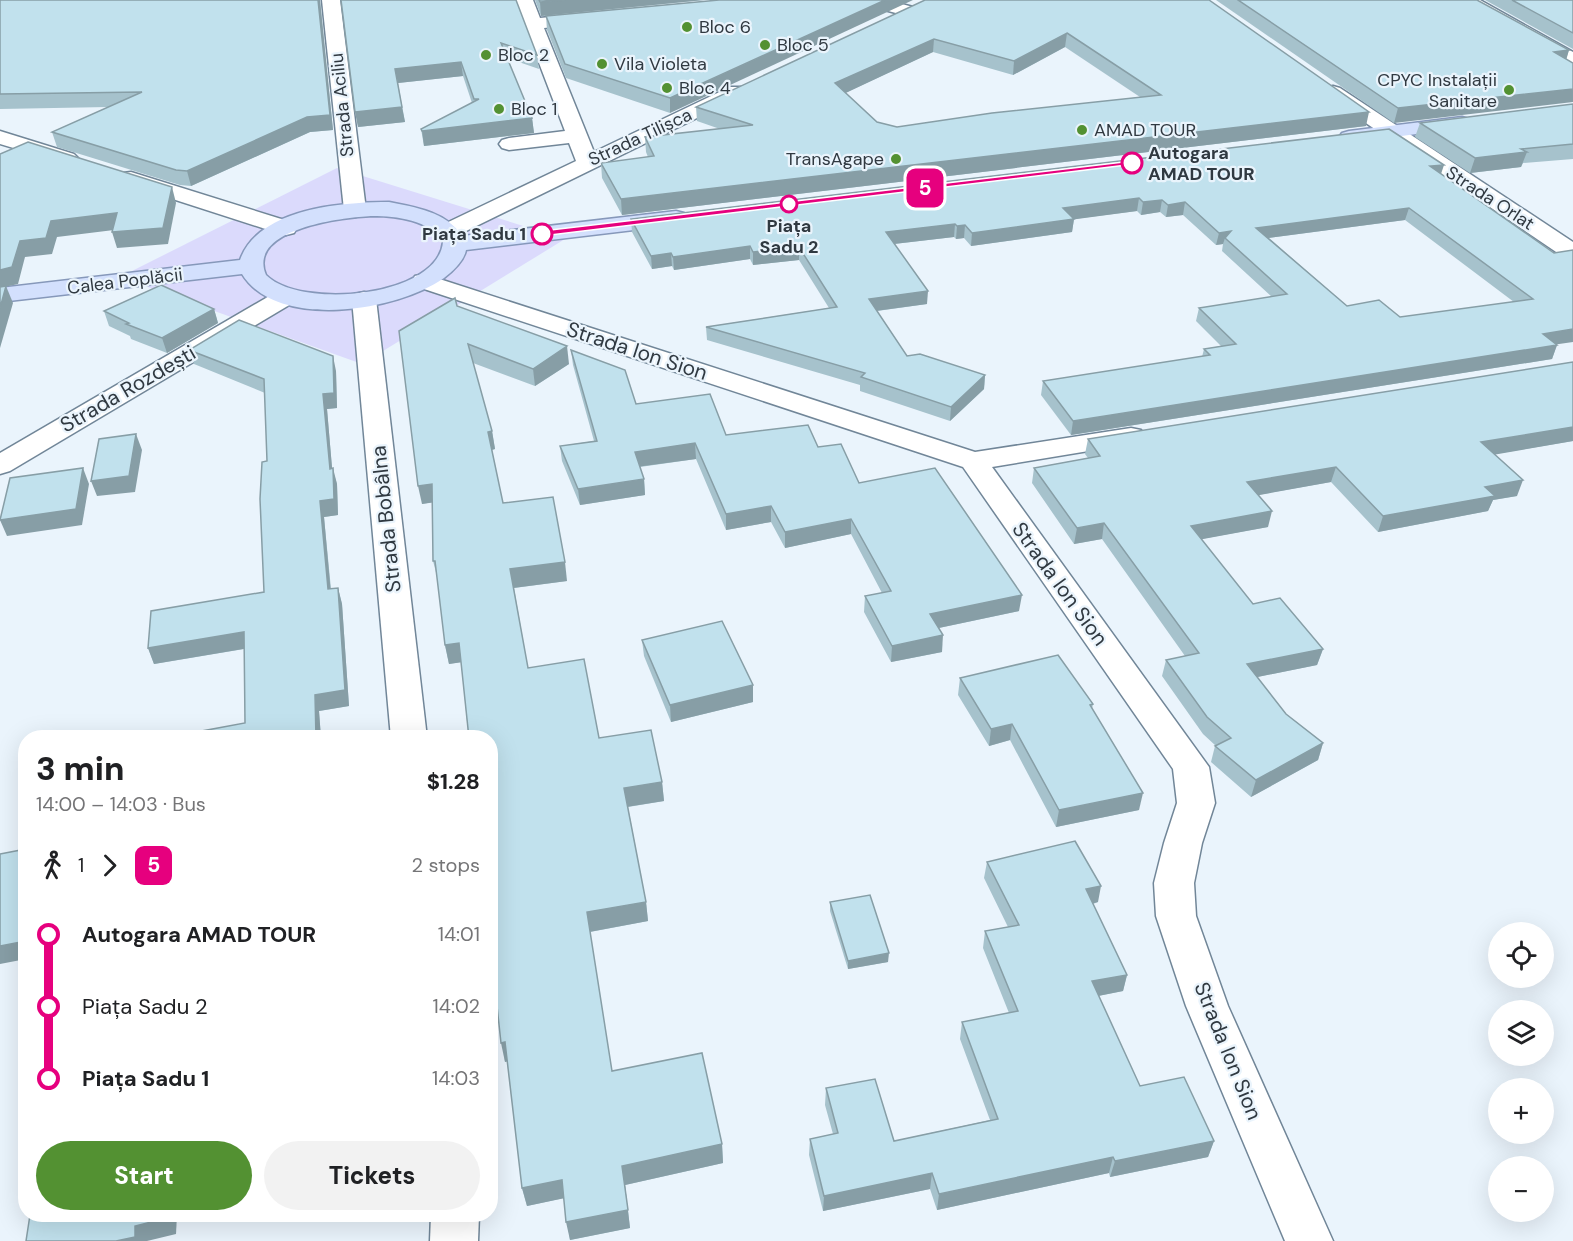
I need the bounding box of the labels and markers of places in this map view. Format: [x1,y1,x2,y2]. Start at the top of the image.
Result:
place label: Bloc 6 [699,15,751,39]
marker: Bloc 6 [680,20,694,34]
place label: Bloc 5 [777,33,829,57]
marker: Bloc 5 [758,38,772,52]
place label: Bloc 2 [498,43,549,67]
marker: Bloc 2 [479,48,493,62]
place label: Vila Violeta [614,52,707,76]
marker: Vila Violeta [595,57,609,71]
place label: CPYC Instalații Sanitare [1377,68,1497,113]
place label: Bloc 4 [679,76,731,100]
marker: Bloc 4 [660,81,674,95]
marker: CPYC Instalații Sanitare [1502,83,1516,97]
place label: Bloc 1 [511,97,557,121]
marker: Bloc 1 [492,102,506,116]
place label: AMAD TOUR [1094,118,1196,142]
marker: AMAD TOUR [1075,123,1089,137]
place label: Autogara AMAD TOUR [1148,141,1255,186]
place label: TransAgape [786,147,884,171]
marker: TransAgape [889,152,903,166]
marker: Autogara AMAD TOUR [1121,152,1143,174]
marker: Piața Sadu 2 [780,195,798,213]
place label: Piața Sadu 2 [760,214,818,259]
place label: Piața Sadu 1 [422,222,526,246]
marker: Piața Sadu 1 [531,223,553,245]

